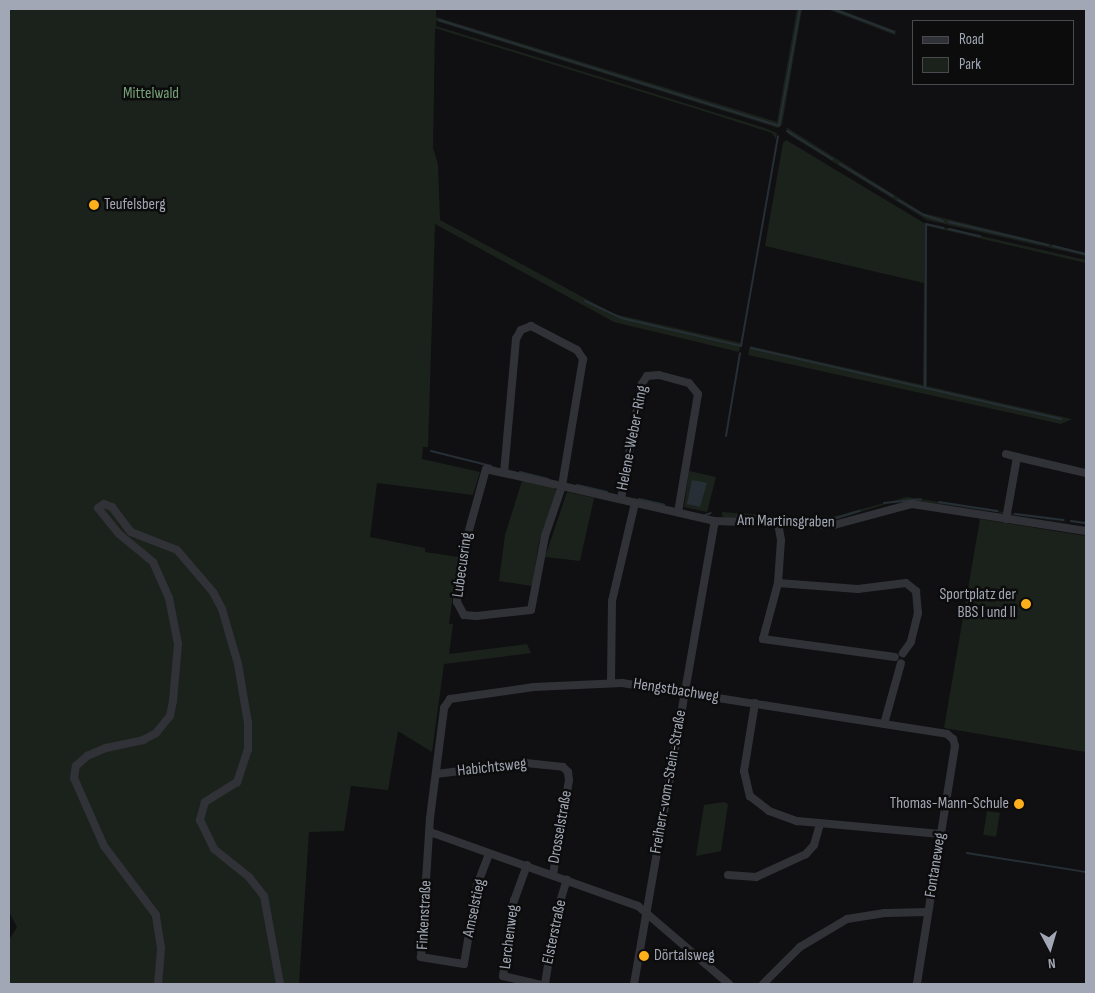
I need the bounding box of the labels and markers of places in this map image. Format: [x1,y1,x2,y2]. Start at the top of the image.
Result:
place label: Teufelsberg [104,195,166,215]
marker: Teufelsberg [88,199,100,211]
place label: Sportplatz der BBS I und II [939,585,1016,623]
marker: Sportplatz der BBS I und II [1020,598,1032,610]
place label: Thomas-Mann-Schule [890,794,1009,814]
marker: Thomas-Mann-Schule [1013,798,1025,810]
place label: Dörtalsweg [654,946,715,966]
marker: Dörtalsweg [638,950,650,962]

